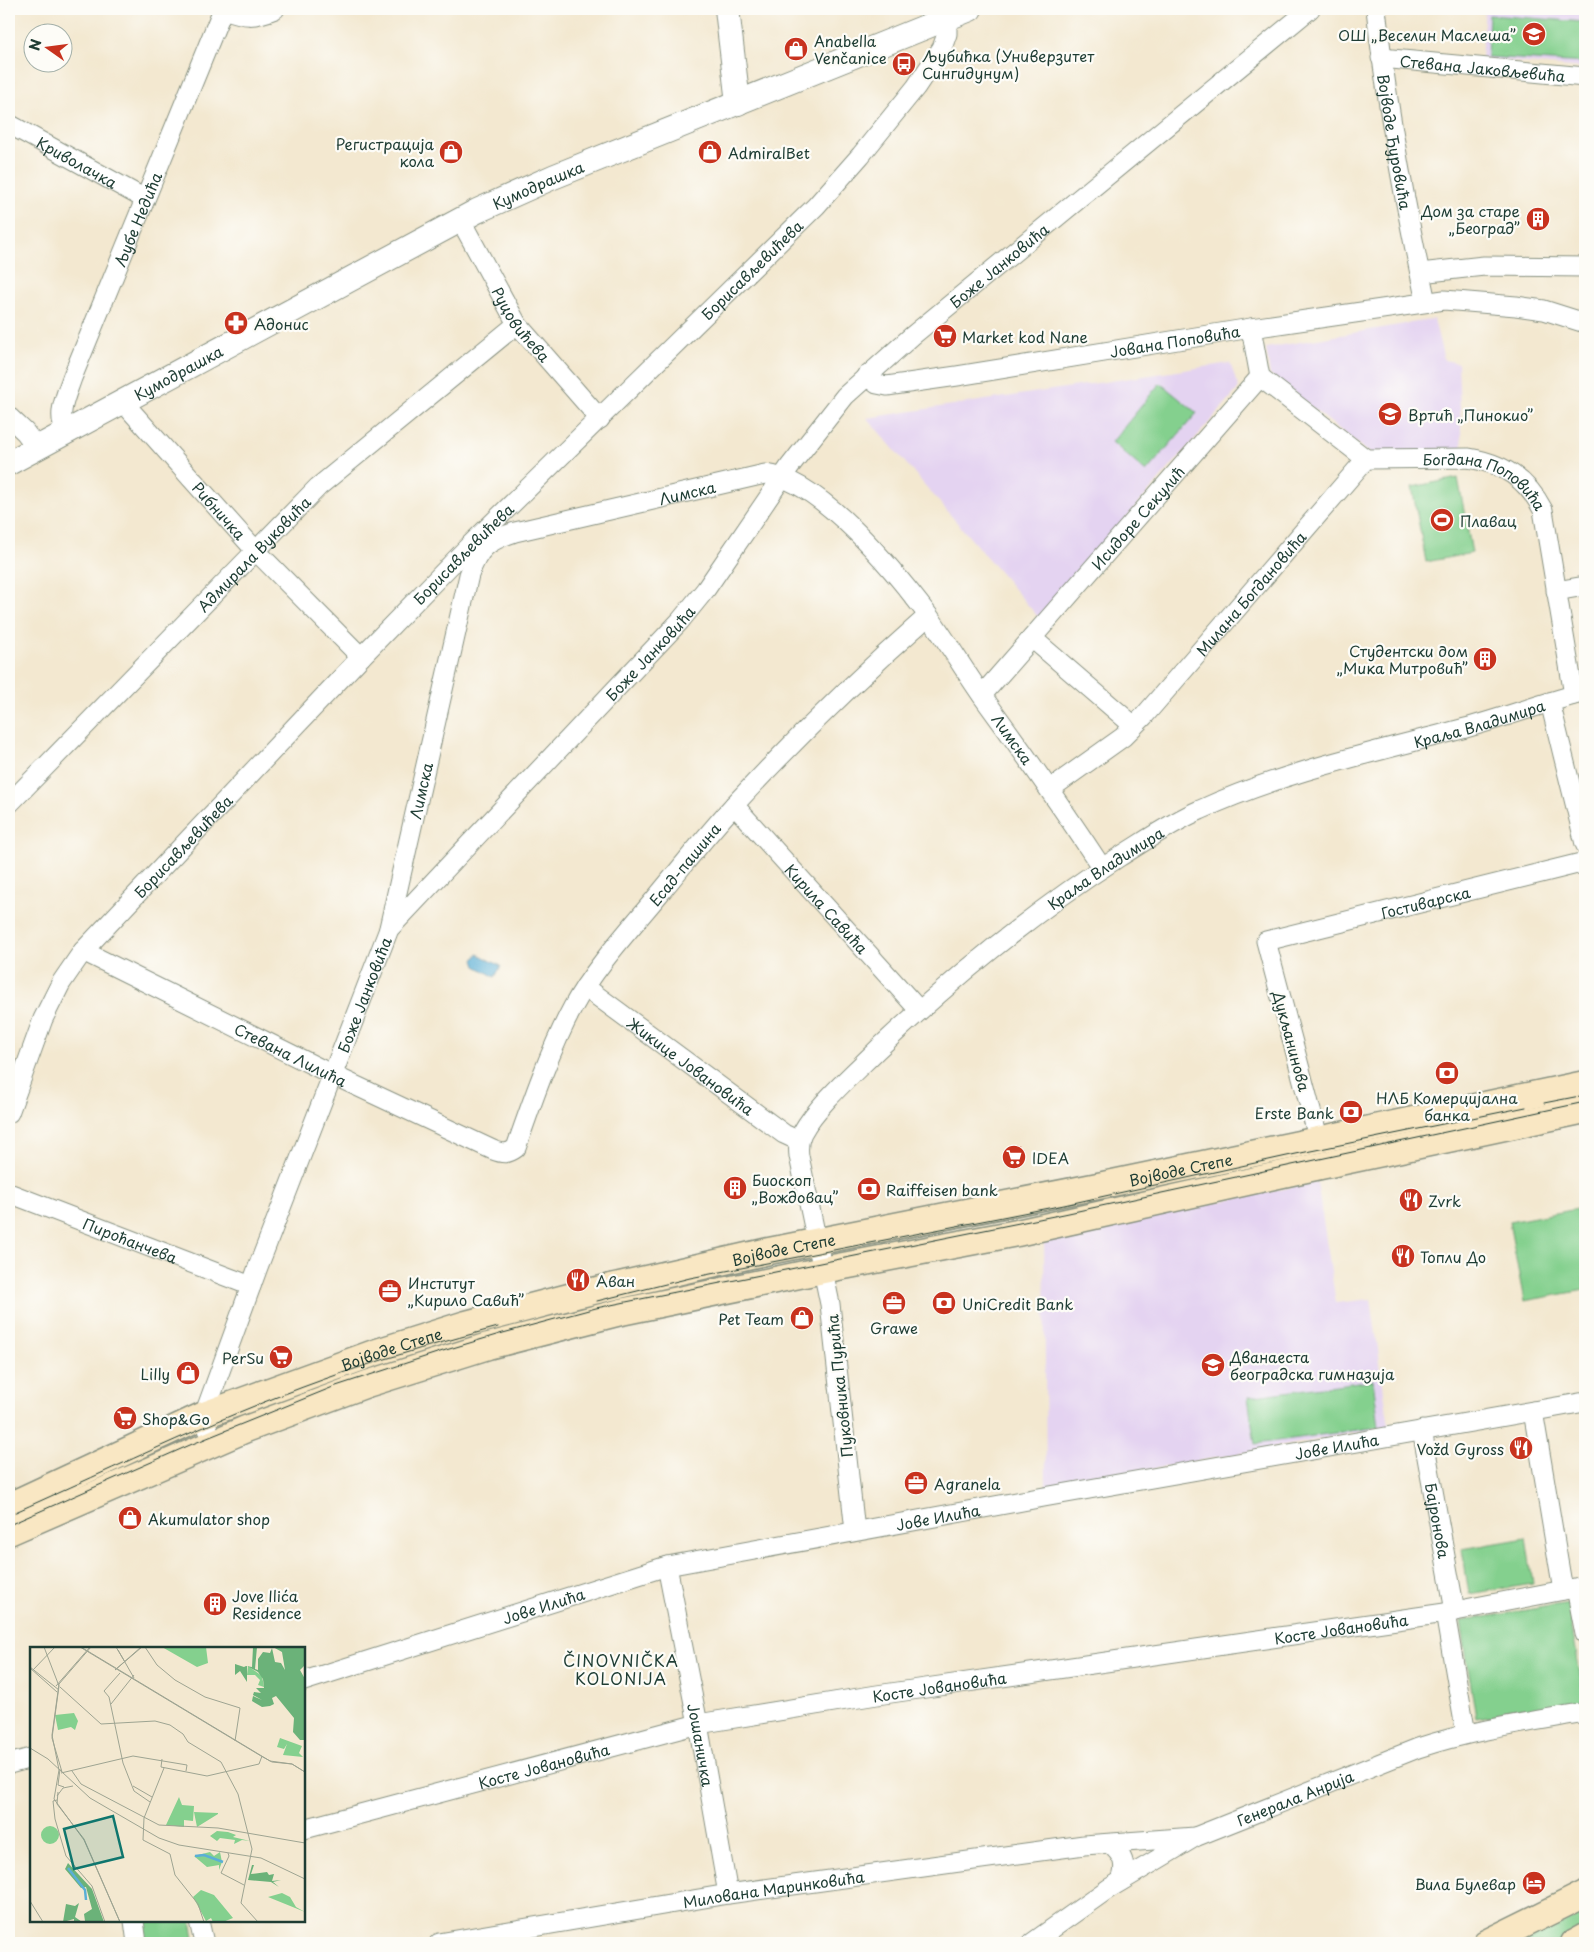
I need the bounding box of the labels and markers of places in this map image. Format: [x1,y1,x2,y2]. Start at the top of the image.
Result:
school or university icon: ОШ „Веселин Маслеша” [1521,21,1547,47]
place label: ОШ „Веселин Маслеша” [1338,23,1516,46]
place label: Anabella Venčanice [814,29,887,69]
shop icon: Anabella Venčanice [783,36,809,62]
place label: Љубићка (Универзитет Сингидунум) [922,44,1095,84]
bus stop icon: Љубићка (Универзитет Сингидунум) [891,51,917,77]
place label: Регистрација кола [336,132,435,172]
shop icon: Регистрација кола [438,139,464,165]
shop icon: AdmiralBet [697,139,723,165]
place label: AdmiralBet [728,141,810,164]
place label: Дом за старе „Београд” [1420,199,1520,239]
building icon: Дом за старе „Београд” [1525,206,1551,232]
pharmacy icon: Адонис [223,310,249,336]
place label: Адонис [254,312,309,335]
supermarket icon: Market kod Nane [932,323,958,349]
place label: Market kod Nane [962,325,1088,348]
school or university icon: Вртић „Пинокио” [1377,401,1403,427]
place label: Вртић „Пинокио” [1408,403,1533,426]
sports icon: Плавац [1429,507,1455,533]
place label: Плавац [1460,509,1517,532]
place label: Студентски дом „Мика Митровић” [1337,639,1468,679]
building icon: Студентски дом „Мика Митровић” [1472,646,1498,672]
bank icon: НЛБ Комерцијална банка [1434,1060,1460,1086]
place label: НЛБ Комерцијална банка [1376,1086,1518,1126]
bank icon: Erste Bank [1338,1099,1364,1125]
place label: Erste Bank [1255,1101,1334,1124]
supermarket icon: IDEA [1001,1144,1027,1170]
place label: IDEA [1032,1146,1069,1169]
place label: Биоскоп „Вождовац” [752,1168,839,1208]
building icon: Биоскоп „Вождовац” [722,1175,748,1201]
bank icon: Raiffeisen bank [856,1176,882,1202]
place label: Raiffeisen bank [886,1178,998,1201]
restaurant icon: Zvrk [1398,1187,1424,1213]
place label: Zvrk [1428,1189,1461,1212]
restaurant icon: Топли До [1390,1243,1416,1269]
place label: Топли До [1420,1245,1486,1268]
restaurant icon: Аван [565,1267,591,1293]
place label: Аван [596,1269,635,1292]
place label: Институт „Кирило Савић” [408,1271,524,1311]
office icon: Институт „Кирило Савић” [377,1278,403,1304]
office icon: Grawe [881,1290,907,1316]
bank icon: UniCredit Bank [931,1290,957,1316]
place label: UniCredit Bank [962,1292,1073,1315]
shop icon: Pet Team [789,1305,815,1331]
place label: Pet Team [718,1307,784,1330]
place label: Grawe [870,1316,918,1339]
supermarket icon: PerSu [268,1344,294,1370]
place label: Дванаеста београдска гимназија [1229,1345,1395,1385]
place label: PerSu [222,1346,264,1369]
school or university icon: Дванаеста београдска гимназија [1200,1352,1226,1378]
shop icon: Lilly [175,1360,201,1386]
place label: Lilly [141,1362,170,1385]
supermarket icon: Shop&Go [112,1405,138,1431]
place label: Shop&Go [142,1407,210,1430]
restaurant icon: Vožd Gyross [1508,1435,1534,1461]
place label: Vožd Gyross [1416,1437,1504,1460]
office icon: Agranela [903,1470,929,1496]
place label: Agranela [934,1472,1001,1495]
shop icon: Akumulator shop [117,1505,143,1531]
place label: Akumulator shop [148,1507,270,1530]
place label: Jove Ilića Residence [232,1584,302,1624]
building icon: Jove Ilića Residence [202,1591,228,1617]
hotel icon: Вила Булевар [1521,1870,1547,1896]
place label: Вила Булевар [1415,1872,1516,1895]

